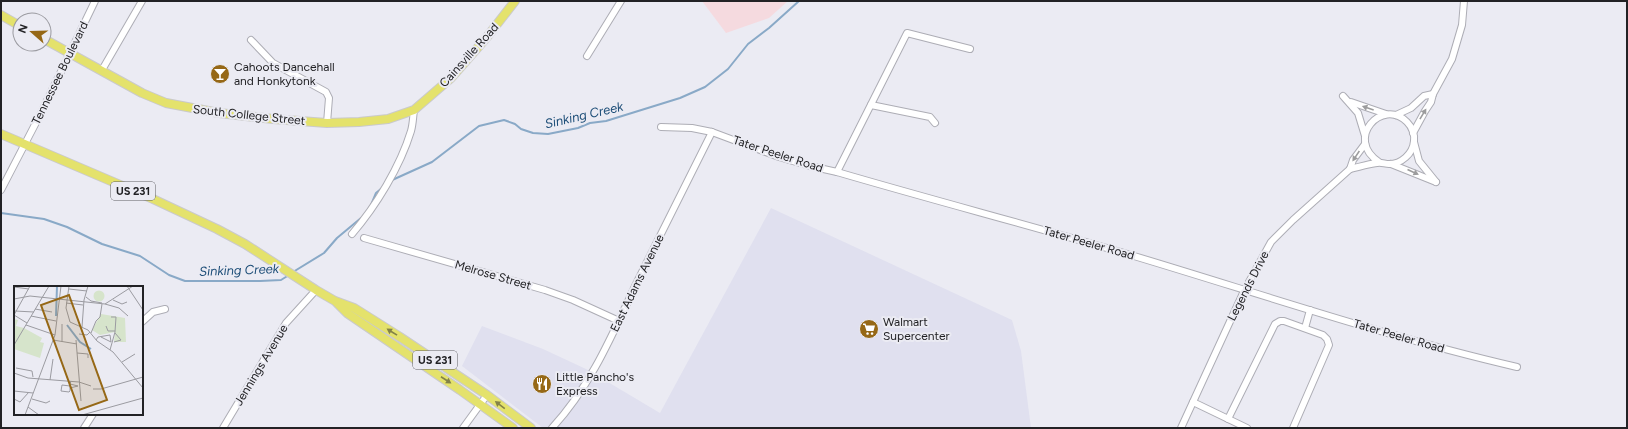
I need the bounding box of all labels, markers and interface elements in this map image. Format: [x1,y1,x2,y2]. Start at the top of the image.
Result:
north arrow [12,12,52,52]
street label: Tennessee Boulevard [29,19,91,127]
street label: Cainsville Road [437,20,501,90]
text: N [16,23,31,35]
place label: Cahoots Dancehall and Honkytonk [234,60,335,88]
bar icon: Cahoots Dancehall and Honkytonk [209,63,231,85]
water label: Sinking Creek [543,99,625,131]
street label: South College Street [192,102,306,128]
one-way arrow [1361,105,1373,111]
one-way arrow [1420,108,1427,120]
street label: Tater Peeler Road [731,133,825,175]
one-way arrow [1353,150,1360,162]
one-way arrow [1407,169,1419,176]
road number: US 231 [111,182,155,200]
street label: Tater Peeler Road [1042,223,1136,263]
street label: East Adams Avenue [607,232,667,334]
street label: Legends Drive [1224,248,1272,323]
street label: Melrose Street [453,257,533,293]
water label: Sinking Creek [199,261,280,279]
inset map [14,286,143,415]
place label: Walmart Supercenter [883,315,950,343]
street label: Tater Peeler Road [1352,316,1446,356]
supermarket icon: Walmart Supercenter [858,318,880,340]
street label: Jennings Avenue [231,322,291,408]
one-way arrow [387,328,397,336]
road number: US 231 [413,351,457,369]
place label: Little Pancho's Express [556,370,634,398]
restaurant icon: Little Pancho's Express [531,373,553,395]
one-way arrow [441,376,451,384]
one-way arrow [495,401,505,409]

